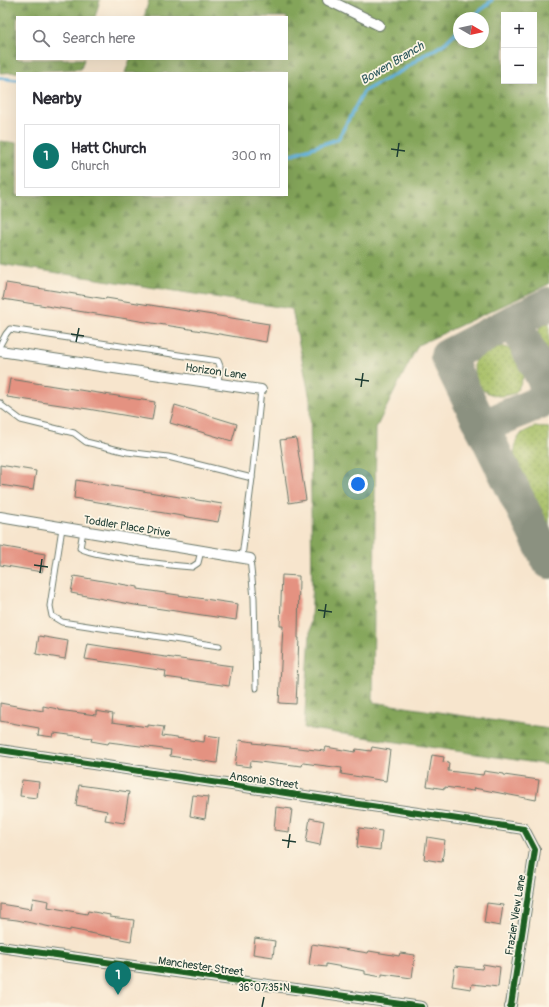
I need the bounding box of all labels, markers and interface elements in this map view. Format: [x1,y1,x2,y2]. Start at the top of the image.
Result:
north arrow [453,12,489,48]
map controls [501,12,537,84]
button: + [501,12,537,48]
search box [16,16,288,60]
icon: search [30,27,52,49]
text: Search here [62,29,135,48]
water label: Bowen Branch [358,38,428,88]
button: − [501,48,537,84]
text: Nearby [32,88,81,109]
text: Hatt Church [71,139,146,158]
text: 1 [43,148,49,164]
text: 300 m [232,148,271,164]
text: Church [71,158,109,174]
street label: Horizon Lane [185,361,248,382]
your location [348,474,368,494]
street label: Toddler Place Drive [83,513,172,540]
street label: Ansonia Street [229,769,300,792]
street label: Frazier View Lane [503,873,528,956]
street label: Manchester Street [157,954,245,979]
pin: 1 [105,962,131,995]
text: 36°07'35"N [238,982,290,994]

